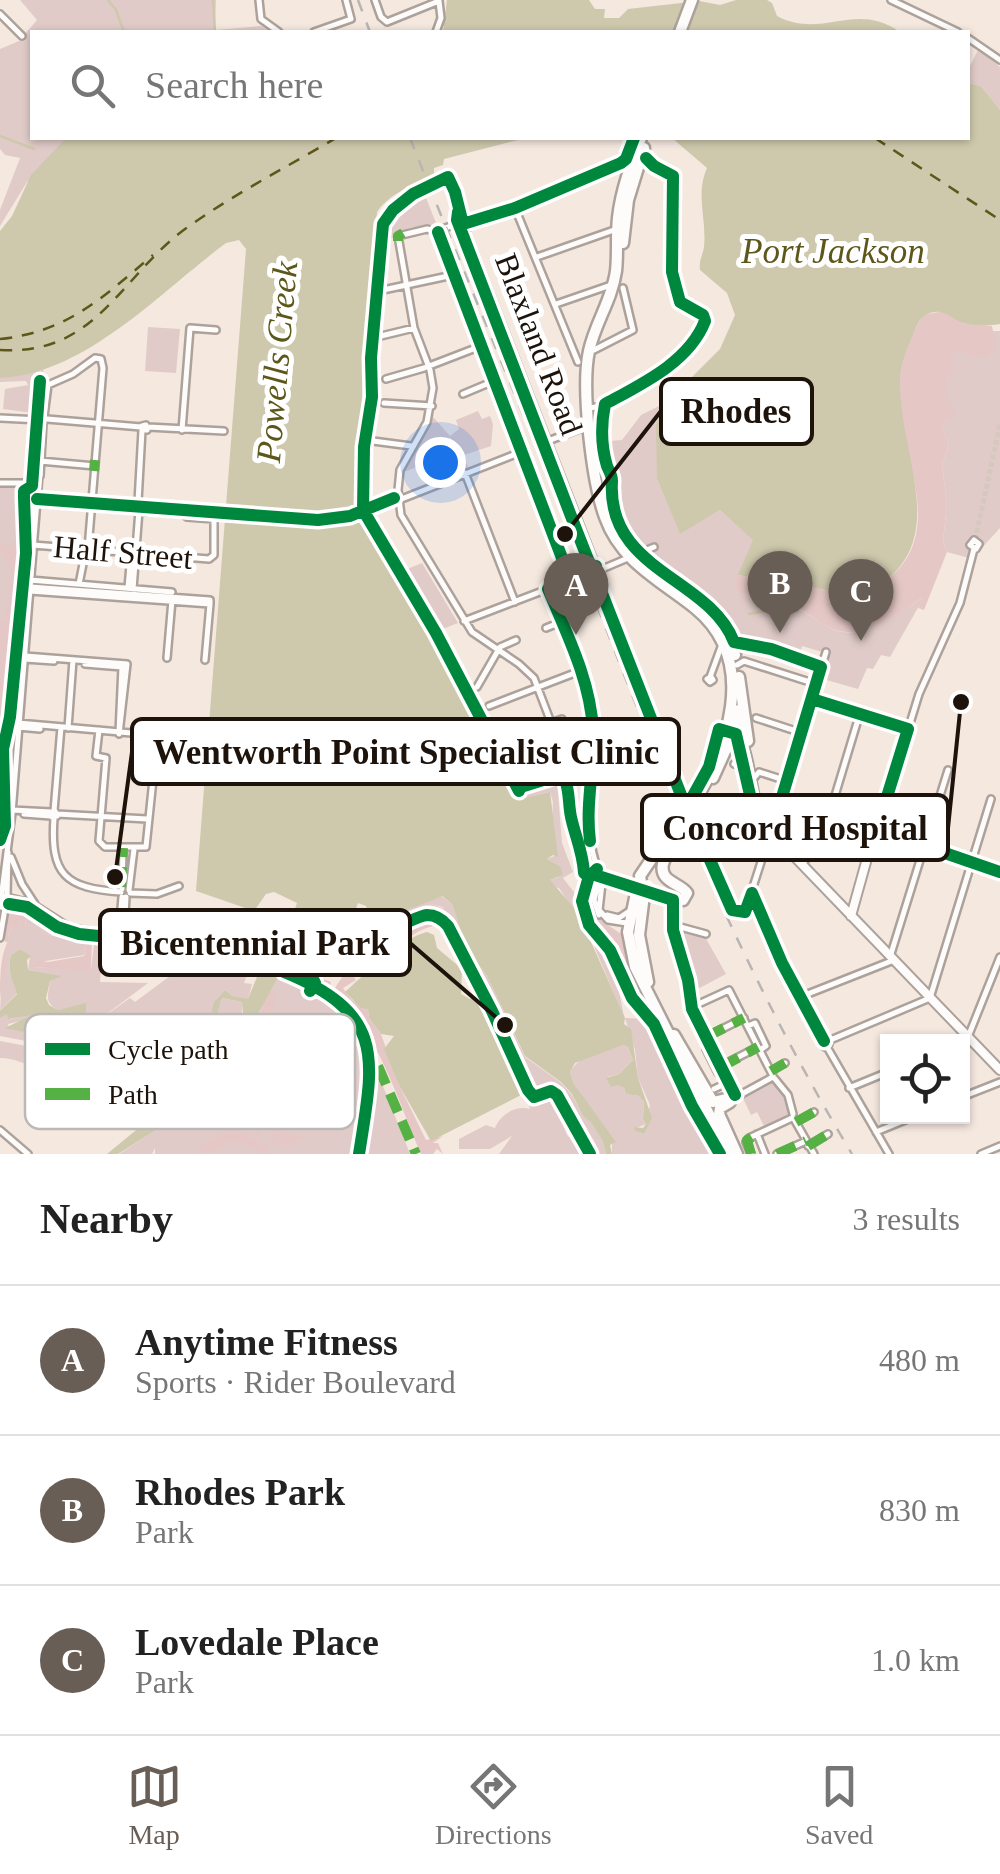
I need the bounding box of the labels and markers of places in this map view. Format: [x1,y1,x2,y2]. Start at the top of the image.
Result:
callout: Rhodes [661,379,812,444]
pin: B [748,550,812,633]
pin: A [544,552,608,635]
pin: C [828,558,894,641]
callout: Wentworth Point Specialist Clinic [132,719,679,784]
callout: Concord Hospital [642,795,948,860]
callout: Bicentennial Park [100,910,410,975]

